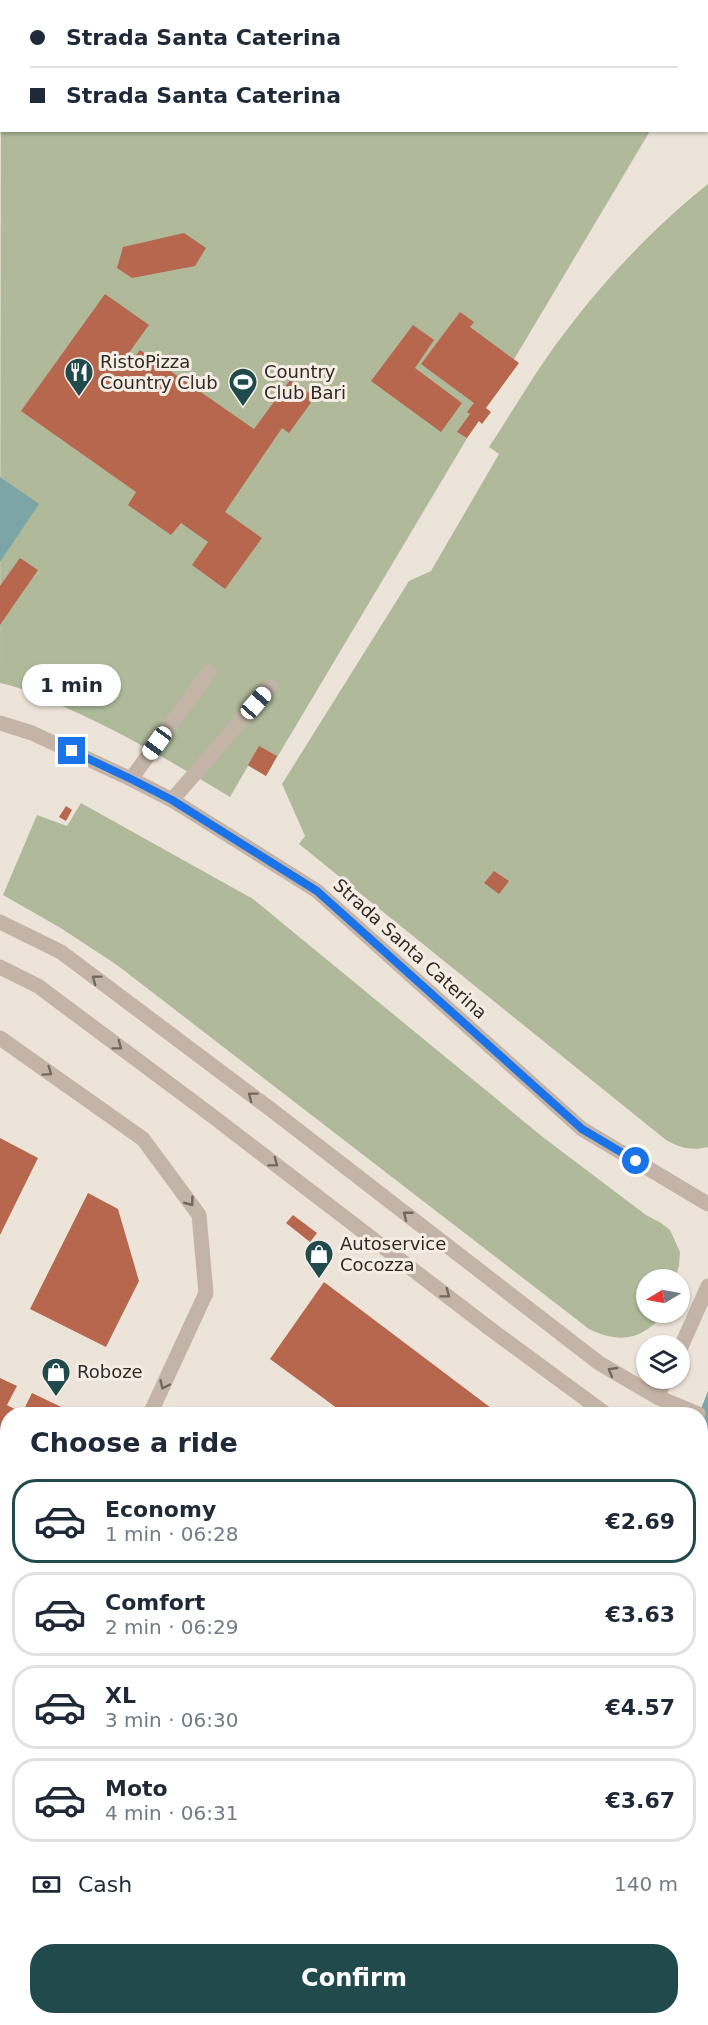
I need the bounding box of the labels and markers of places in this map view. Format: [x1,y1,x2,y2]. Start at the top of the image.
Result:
place label: RistoPizza Country Club [100,351,218,393]
restaurant icon: RistoPizza Country Club [63,356,95,398]
place label: Country Club Bari [264,361,346,403]
sports icon: Country Club Bari [227,366,259,408]
place label: Autoservice Cocozza [340,1233,446,1275]
shop icon: Autoservice Cocozza [303,1238,335,1280]
shop icon: Roboze [40,1356,72,1398]
place label: Roboze [77,1361,143,1382]

